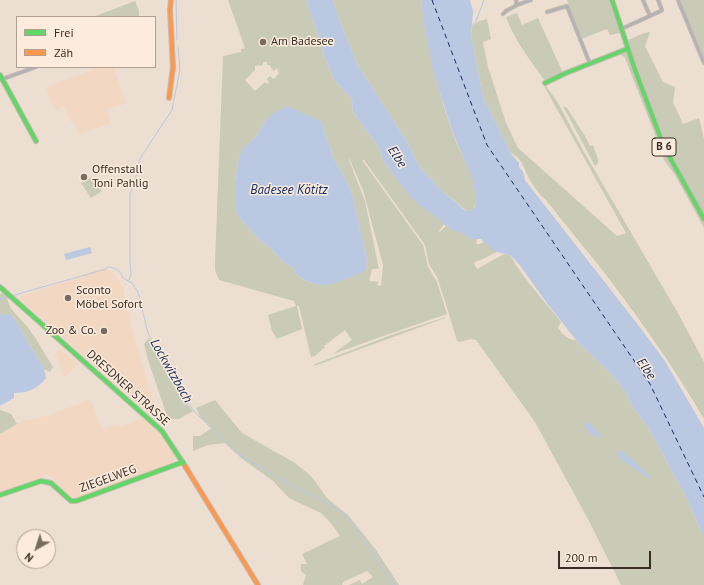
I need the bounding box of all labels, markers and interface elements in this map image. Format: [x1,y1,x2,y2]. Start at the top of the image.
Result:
legend [16,16,156,68]
text: Frei [54,25,74,40]
place label: Am Badesee [271,35,334,49]
marker: Am Badesee [258,37,268,47]
text: Zäh [54,45,73,60]
road number: B 6 [652,138,676,156]
water label: Elbe [384,143,410,171]
place label: Offenstall Toni Pahlig [92,163,149,191]
marker: Offenstall Toni Pahlig [79,172,89,182]
water label: Badesee Kötitz [250,182,328,198]
place label: Sconto Möbel Sofort [76,284,143,312]
marker: Sconto Möbel Sofort [63,293,73,303]
place label: Zoo & Co. [46,324,96,338]
marker: Zoo & Co. [99,326,109,336]
water label: Lockwitzbach [146,336,196,406]
street label: DRESDNER STRASSE [84,347,172,429]
water label: Elbe [633,355,659,383]
street label: ZIEGELWEG [78,462,138,496]
north arrow [16,529,56,569]
scale bar [560,543,653,569]
text: N [22,550,36,565]
text: 200 m [565,550,598,565]

